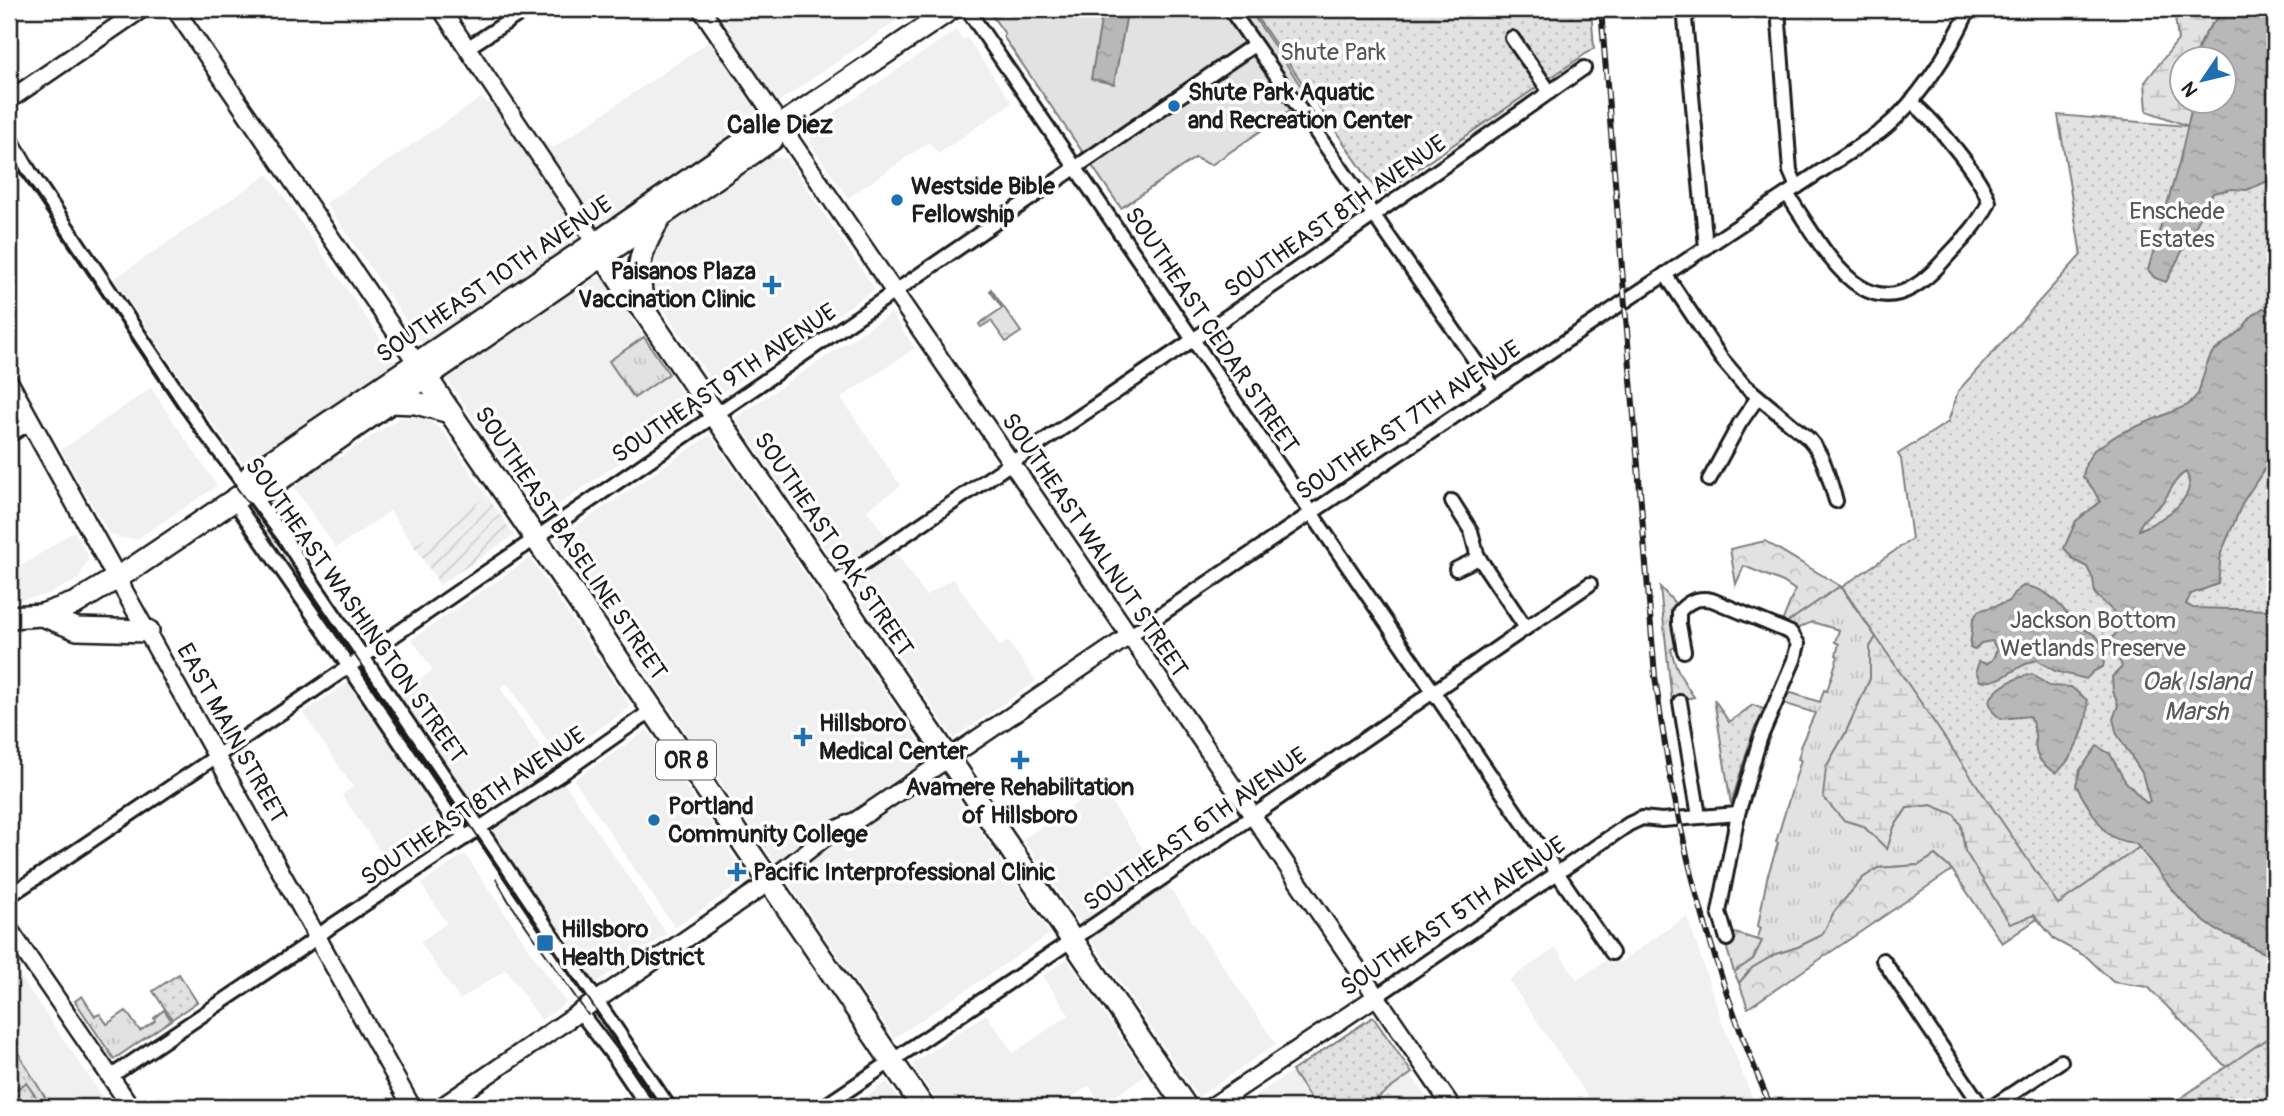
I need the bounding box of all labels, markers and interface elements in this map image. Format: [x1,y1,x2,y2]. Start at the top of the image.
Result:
park label: Shute Park [1280,38,1386,67]
north arrow [2168,46,2238,116]
text: N [2176,77,2203,101]
place label: Shute Park Aquatic and Recreation Center [1188,78,1413,135]
marker: Shute Park Aquatic and Recreation Center [1166,98,1182,114]
district label: Calle Diez [727,109,834,141]
street label: SOUTHEAST 8TH AVENUE [1219,129,1452,304]
place label: Westside Bible Fellowship [911,172,1056,229]
street label: SOUTHEAST 10TH AVENUE [371,190,618,369]
marker: Westside Bible Fellowship [889,192,905,208]
park label: Enschede Estates [2129,197,2225,254]
street label: SOUTHEAST CEDAR STREET [1118,202,1305,459]
place label: Paisanos Plaza Vaccination Clinic [578,257,756,314]
marker: Paisanos Plaza Vaccination Clinic [762,275,782,295]
street label: SOUTHEAST 9TH AVENUE [606,297,842,469]
street label: SOUTHEAST 7TH AVENUE [1290,334,1526,507]
street label: SOUTHEAST BASELINE STREET [468,401,673,686]
street label: SOUTHEAST WALNUT STREET [995,408,1194,683]
street label: SOUTHEAST OAK STREET [748,427,919,662]
street label: SOUTHEAST WASHINGTON STREET [239,452,473,769]
park label: Jackson Bottom Wetlands Preserve [2000,606,2186,663]
street label: EAST MAIN STREET [170,638,293,828]
water label: Oak Island Marsh [2142,666,2254,728]
place label: Hillsboro Medical Center [819,709,968,766]
street label: SOUTHEAST 8TH AVENUE [356,720,591,892]
marker: Hillsboro Medical Center [793,727,813,747]
road number: OR 8 [656,740,716,780]
street label: SOUTHEAST 6TH AVENUE [1078,741,1313,918]
marker: Avamere Rehabilitation of Hillsboro [1010,750,1030,770]
place label: Avamere Rehabilitation of Hillsboro [906,773,1134,830]
place label: Portland Community College [668,792,869,849]
marker: Portland Community College [646,812,662,828]
street label: SOUTHEAST 5TH AVENUE [1335,830,1571,1003]
place label: Pacific Interprofessional Clinic [753,858,1056,887]
marker: Pacific Interprofessional Clinic [727,862,747,882]
place label: Hillsboro Health District [561,915,706,972]
marker: Hillsboro Health District [535,933,555,953]

